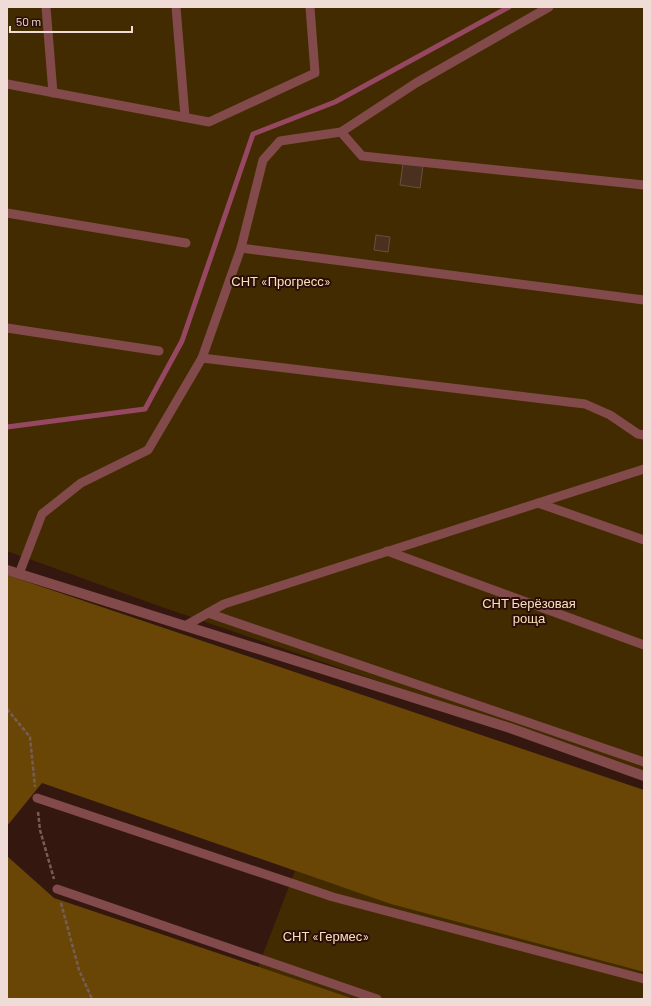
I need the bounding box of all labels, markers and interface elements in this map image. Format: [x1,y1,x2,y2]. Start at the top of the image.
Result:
scale bar [10,8,132,34]
text: 50 m [16,14,41,28]
park label: СНТ «Прогресс» [231,273,331,289]
park label: СНТ Берёзовая роща [482,595,576,626]
park label: СНТ «Гермес» [283,928,369,944]

